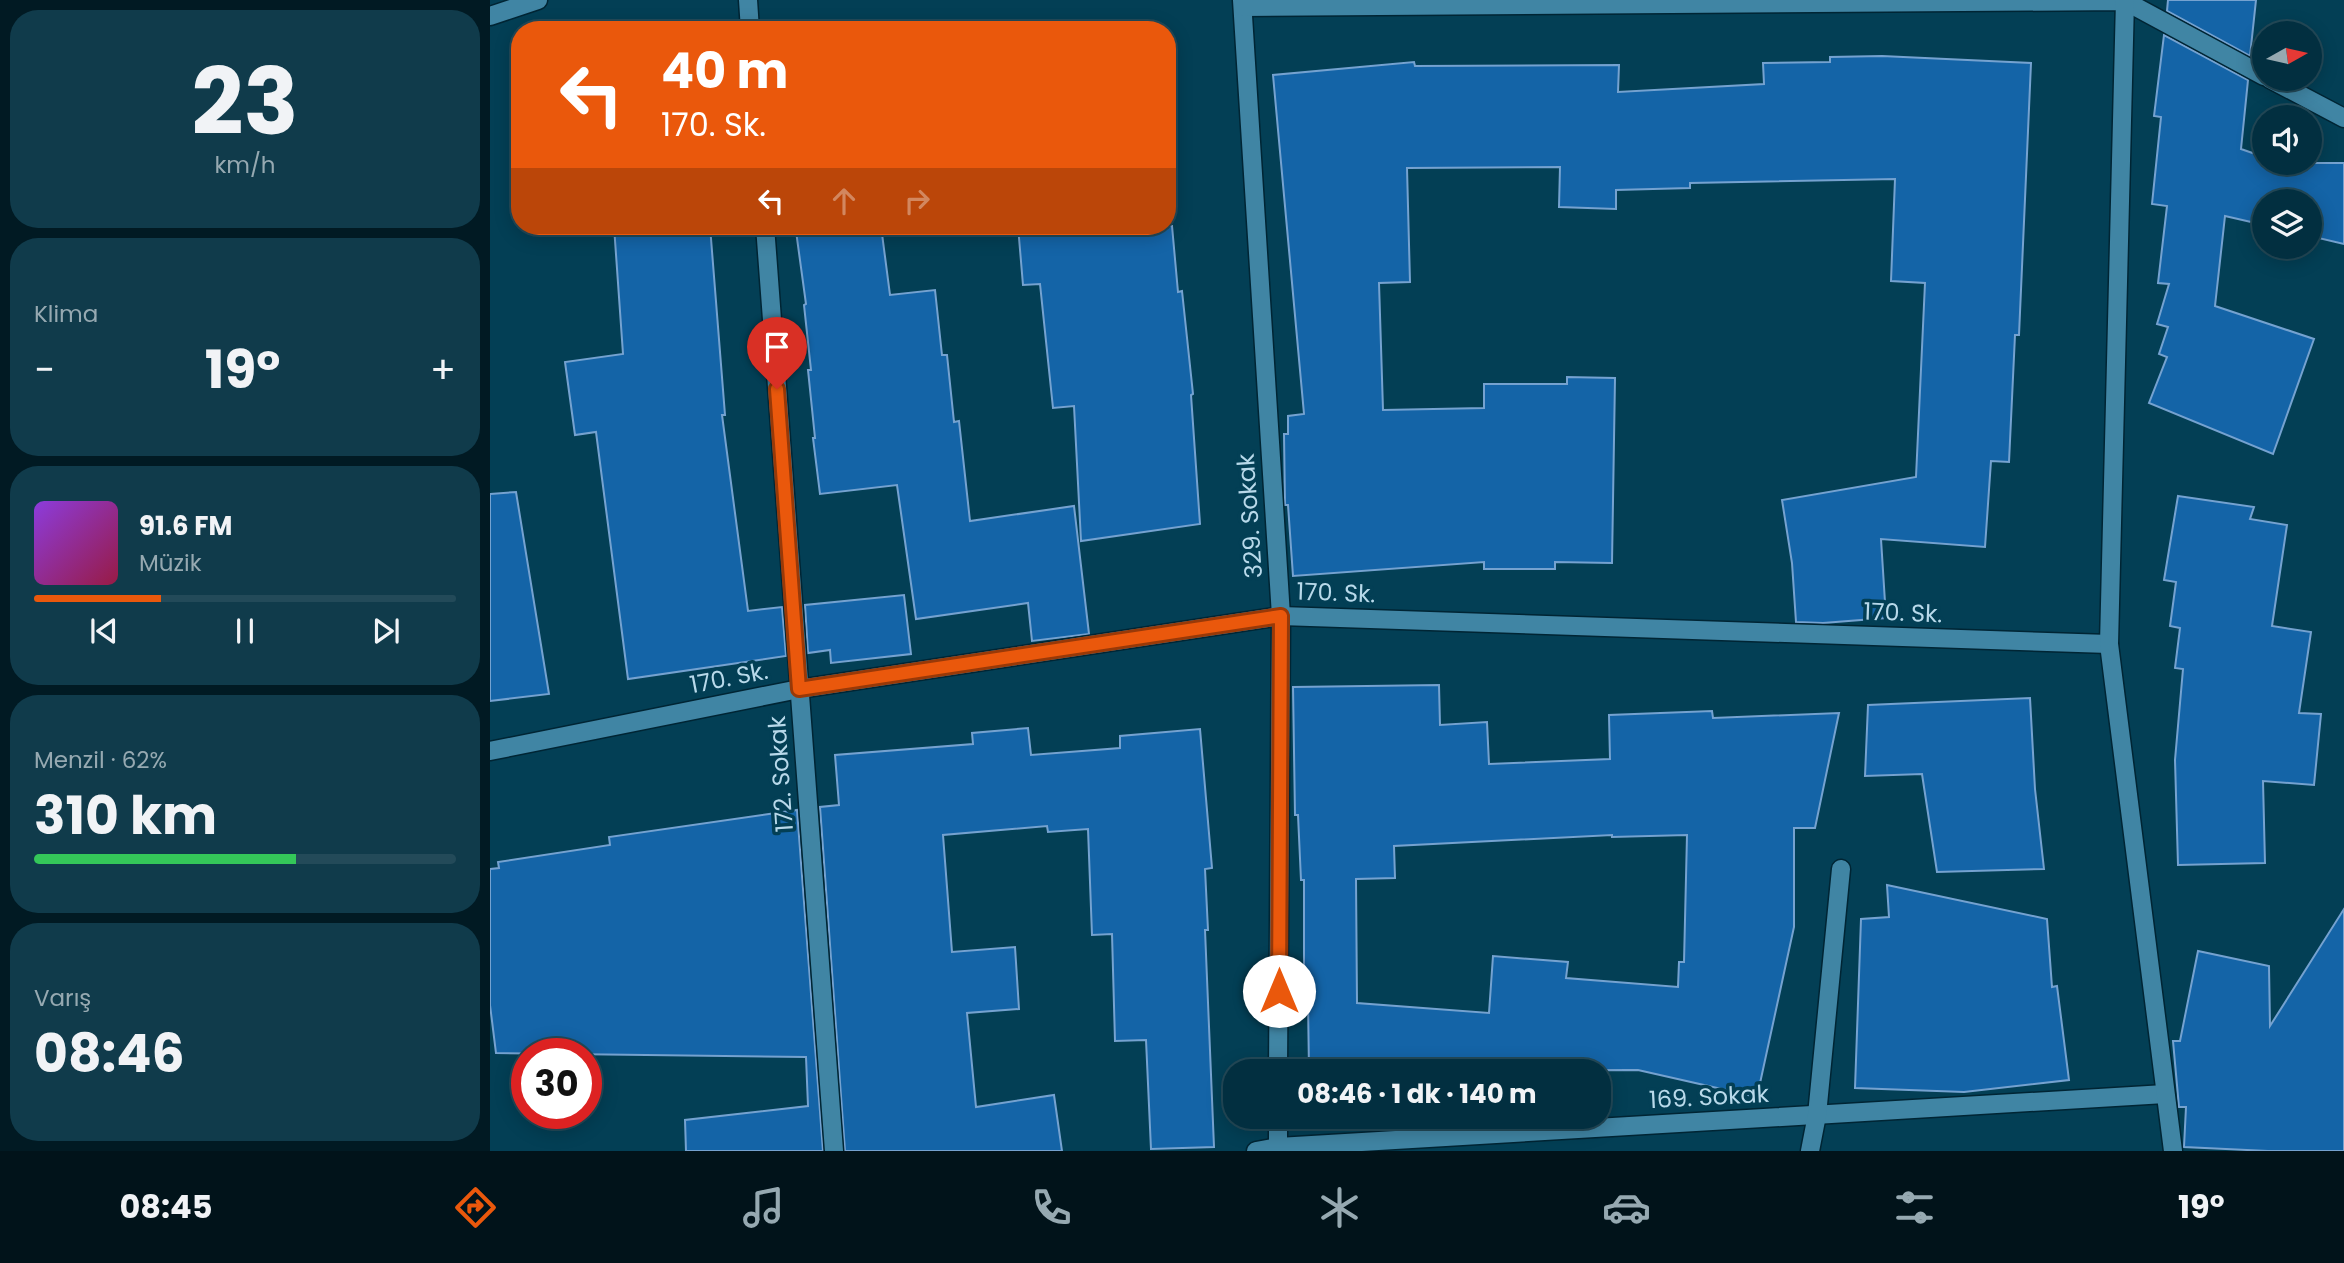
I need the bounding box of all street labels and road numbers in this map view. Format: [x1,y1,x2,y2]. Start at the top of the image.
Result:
street label: 329. Sokak [1229,452,1270,579]
street label: 170. Sk. [1296,575,1376,610]
street label: 170. Sk. [1863,595,1943,630]
street label: 170. Sk. [687,654,771,701]
street label: 172. Sokak [760,714,801,833]
street label: 169. Sokak [1648,1077,1770,1116]

